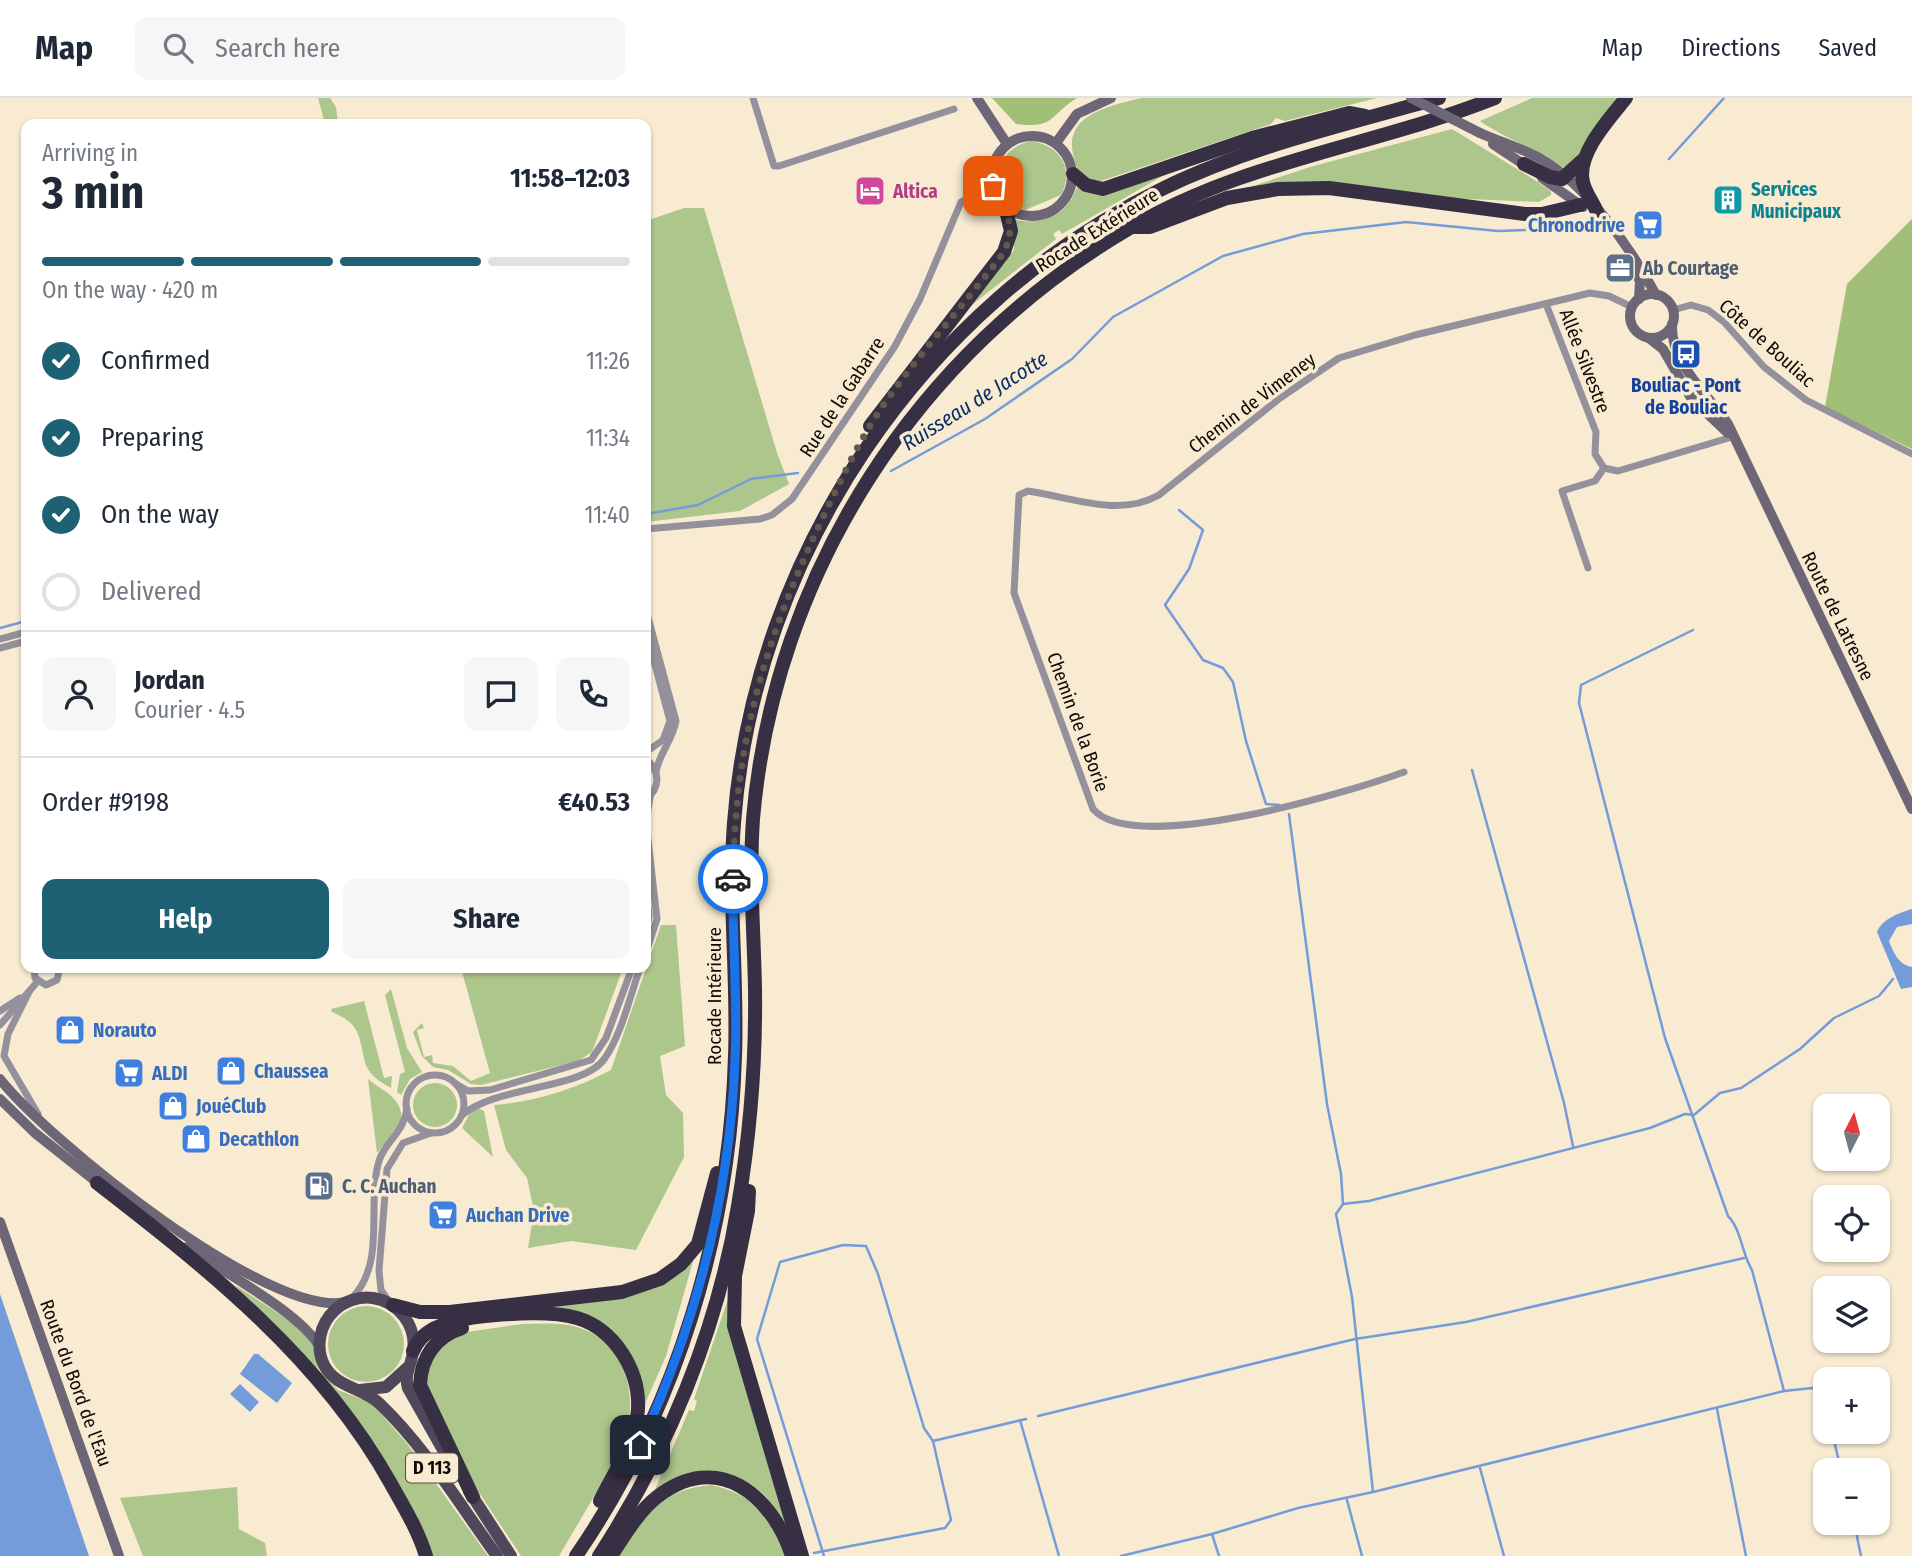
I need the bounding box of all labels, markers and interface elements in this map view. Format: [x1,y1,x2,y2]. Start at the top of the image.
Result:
search box [135,17,625,80]
text: Map [35,28,93,68]
icon: search [159,29,197,67]
text: Search here [215,33,340,64]
text: Map [1602,34,1643,62]
text: Directions [1681,34,1780,62]
text: Saved [1818,34,1877,62]
text: Arriving in [42,139,138,167]
pin [963,156,1023,216]
text: 11:58–12:03 [510,163,630,194]
text: 3 min [42,165,144,220]
icon: bag [974,167,1012,205]
hotel icon: Altica [853,174,887,208]
place label: Services Municipaux [1751,178,1842,223]
place label: Altica [892,180,938,203]
street label: Rocade Extérieure [1031,183,1163,277]
building icon: Services Municipaux [1711,183,1745,217]
supermarket icon: Chronodrive [1631,208,1665,242]
place label: Chronodrive [1528,214,1625,237]
office icon: Ab Courtage [1603,251,1637,285]
place label: Ab Courtage [1642,257,1739,280]
text: On the way · 420 m [42,276,218,304]
street label: Côte de Bouliac [1714,294,1820,392]
street label: Allée Silvestre [1555,306,1615,416]
street label: Rue de la Gabarre [795,333,889,461]
bus stop icon: Bouliac - Pont de Bouliac [1669,337,1703,371]
icon: check [42,342,80,380]
text: Confirmed [101,345,211,376]
water label: Ruisseau de Jacotte [897,346,1053,456]
text: 11:26 [586,347,630,375]
street label: Chemin de Vimeney [1184,347,1320,458]
place label: Bouliac - Pont de Bouliac [1631,374,1741,419]
icon: check [42,419,80,457]
text: Preparing [101,422,203,453]
text: 11:34 [586,424,630,452]
icon: check [42,496,80,534]
text: On the way [101,499,219,530]
text: 11:40 [585,501,630,529]
street label: Route de Latresne [1797,548,1879,684]
text: Delivered [101,576,202,607]
street label: Chemin de la Borie [1042,649,1114,795]
button: person [42,657,116,731]
button: chat [464,657,538,731]
button: phone [556,657,630,731]
text: Jordan [134,665,205,696]
text: Courier · 4.5 [134,696,245,724]
text: Order #9198 [42,787,169,818]
text: €40.53 [558,787,630,818]
courier [698,844,768,914]
icon: car [714,860,752,898]
button: Help [42,879,329,959]
button: Share [343,879,630,959]
street label: Rocade Intérieure [703,927,726,1065]
shop icon: Norauto [53,1013,87,1047]
place label: Norauto [93,1019,157,1042]
shop icon: Chaussea [214,1054,248,1088]
supermarket icon: ALDI [112,1056,146,1090]
place label: Chaussea [254,1060,328,1083]
place label: ALDI [151,1062,188,1085]
shop icon: JouéClub [156,1089,190,1123]
north arrow [1813,1094,1890,1171]
map controls [1813,1094,1890,1535]
place label: JouéClub [195,1095,266,1118]
shop icon: Decathlon [179,1122,213,1156]
place label: Decathlon [219,1128,299,1151]
fuel station icon: C. C. Auchan [302,1169,336,1203]
place label: C. C. Auchan [342,1175,436,1198]
button: locate [1813,1185,1890,1262]
supermarket icon: Auchan Drive [426,1198,460,1232]
place label: Auchan Drive [465,1204,570,1227]
button: layers [1813,1276,1890,1353]
street label: Route du Bord de l'Eau [35,1296,117,1470]
button: + [1813,1367,1890,1444]
pin [610,1415,670,1475]
icon: home [621,1426,659,1464]
road number: D 113 [406,1454,458,1483]
button: − [1813,1458,1890,1535]

